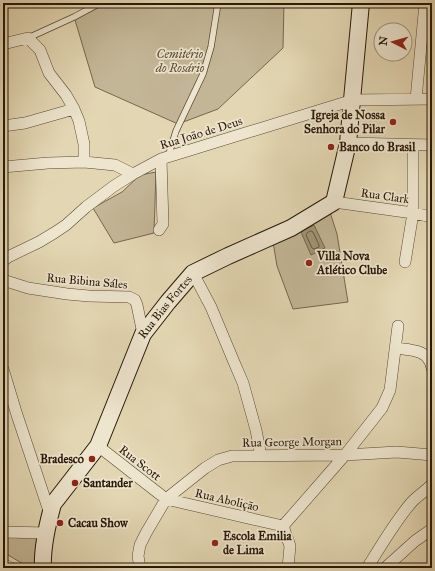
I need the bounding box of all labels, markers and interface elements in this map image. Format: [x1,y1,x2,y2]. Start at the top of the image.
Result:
north arrow [373,22,413,62]
text: N [377,35,391,46]
park label: Cemitério do Rosário [155,47,205,75]
place label: Igreja de Nossa Senhora do Pilar [304,108,386,136]
street label: Rua João de Deus [158,114,244,153]
marker: Igreja de Nossa Senhora do Pilar [388,117,398,127]
place label: Banco do Brasil [339,140,416,154]
marker: Banco do Brasil [326,142,336,152]
street label: Rua Clark [360,186,411,206]
place label: Villa Nova Atlético Clube [316,249,387,277]
marker: Villa Nova Atlético Clube [304,258,314,268]
street label: Rua Bibina Sáles [46,270,128,292]
street label: Rua Bias Fortes [135,272,195,341]
street label: Rua George Morgan [242,434,343,451]
street label: Rua Scott [116,442,164,484]
place label: Bradesco [40,452,84,466]
marker: Bradesco [87,454,97,464]
place label: Santander [83,476,133,490]
marker: Santander [70,478,80,488]
street label: Rua Abolição [194,486,260,514]
place label: Cacau Show [68,516,129,530]
marker: Cacau Show [55,518,65,528]
place label: Escola Emilia de Lima [223,529,293,557]
marker: Escola Emilia de Lima [210,538,220,548]

